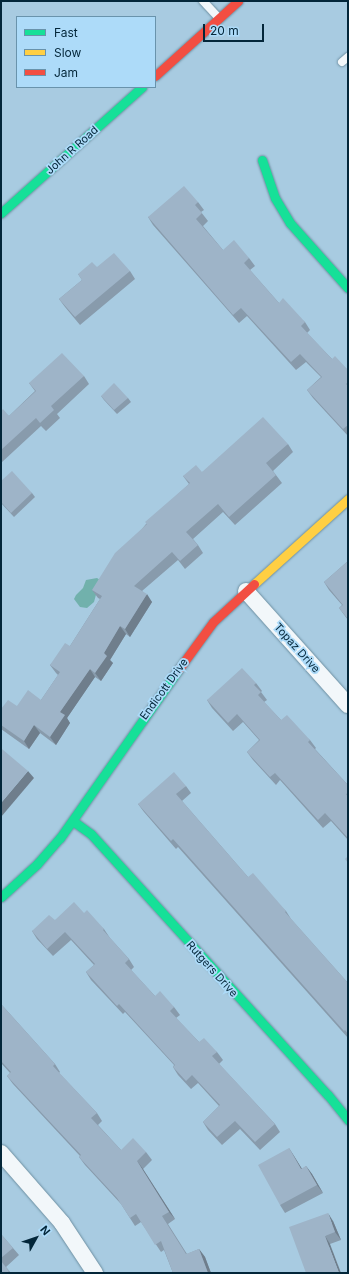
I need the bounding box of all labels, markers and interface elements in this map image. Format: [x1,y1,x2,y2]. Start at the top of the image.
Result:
legend [16,16,156,88]
scale bar [205,16,266,42]
text: 20 m [210,23,239,38]
text: Fast [54,25,78,40]
text: Slow [54,45,81,60]
text: Jam [54,65,78,80]
street label: John R Road [43,123,101,177]
street label: Topaz Drive [271,620,323,676]
street label: Endicott Drive [137,656,191,722]
street label: Rutgers Drive [183,938,241,1000]
north arrow [16,1218,56,1258]
text: N [37,1223,53,1238]

